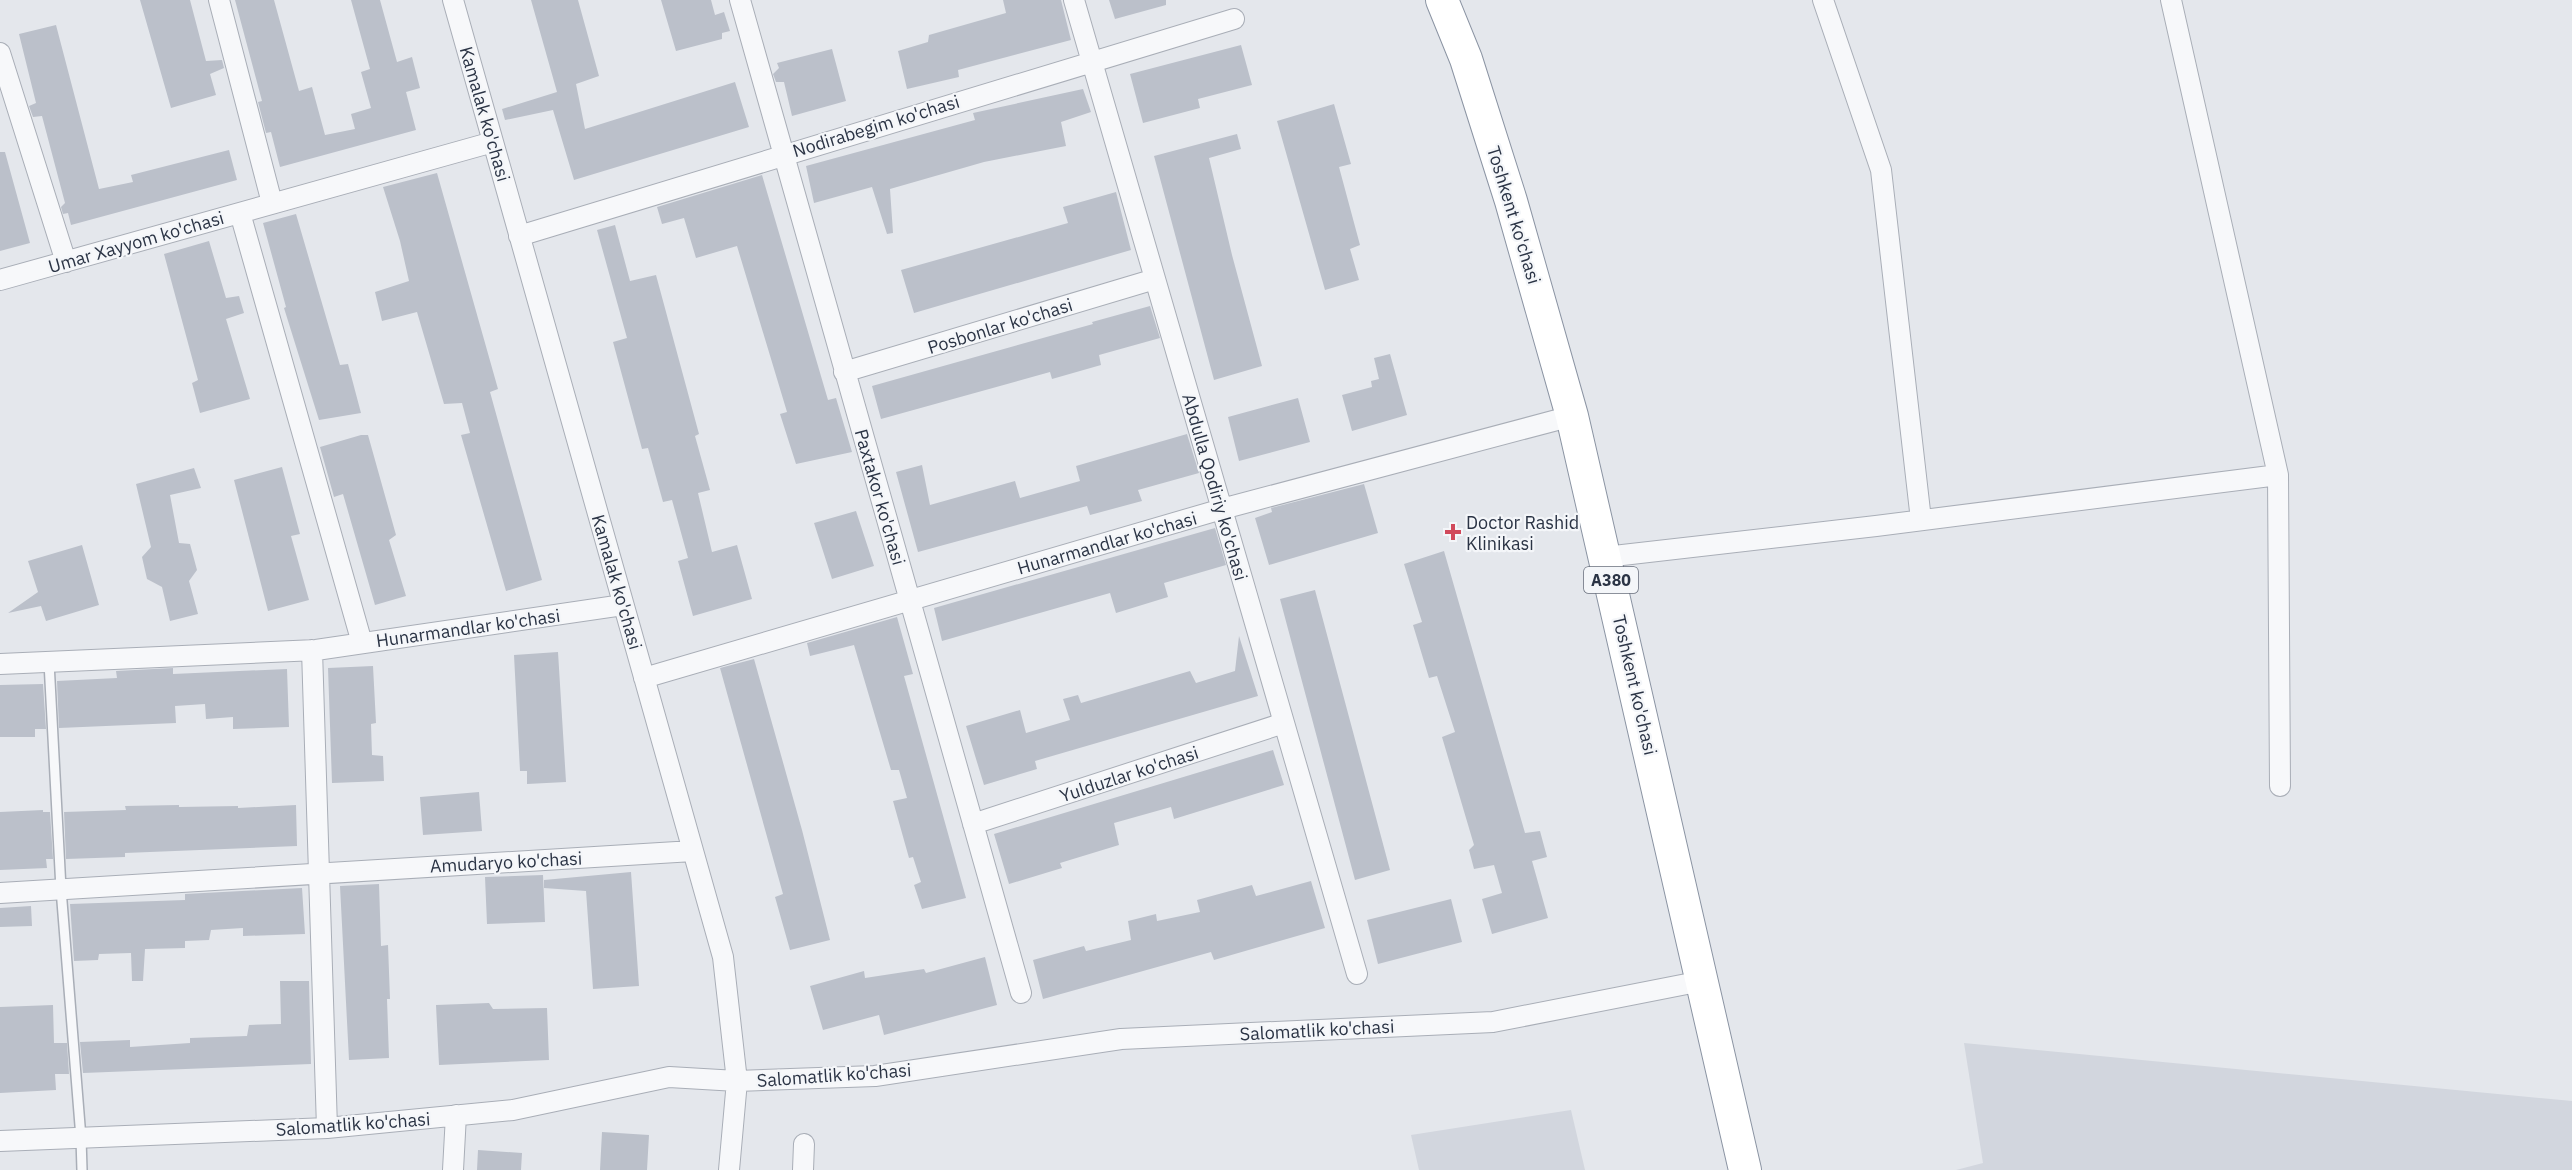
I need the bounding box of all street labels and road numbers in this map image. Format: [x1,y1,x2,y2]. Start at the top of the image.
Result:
street label: Kamalak ko'chasi [455,44,515,184]
street label: Nodirabegim ko'chasi [790,90,962,162]
street label: Toshkent ko'chasi [1482,143,1546,287]
street label: Umar Xayyom ko'chasi [45,206,227,278]
street label: Posbonlar ko'chasi [925,293,1075,359]
street label: Abdulla Qodiriy ko'chasi [1177,391,1253,583]
street label: Paxtakor ko'chasi [850,426,910,568]
street label: Hunarmandlar ko'chasi [1015,506,1199,580]
street label: Kamalak ko'chasi [587,512,647,652]
road number: A380 [1584,567,1638,593]
street label: Hunarmandlar ko'chasi [374,604,562,652]
street label: Toshkent ko'chasi [1608,613,1662,757]
street label: Yulduzlar ko'chasi [1057,741,1201,807]
street label: Amudaryo ko'chasi [429,847,583,877]
street label: Salomatlik ko'chasi [1239,1014,1395,1046]
street label: Salomatlik ko'chasi [756,1058,912,1092]
street label: Salomatlik ko'chasi [275,1107,431,1141]

